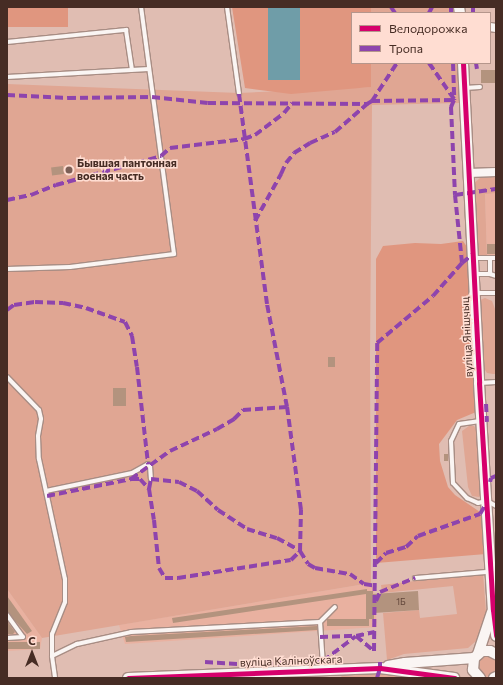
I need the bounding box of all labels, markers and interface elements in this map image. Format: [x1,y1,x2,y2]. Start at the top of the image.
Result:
legend [351,12,491,64]
text: Велодорожка [389,21,467,35]
text: Тропа [389,41,423,55]
place label: Бывшая пантонная военая часть [77,157,177,183]
marker: Бывшая пантонная военая часть [64,165,74,175]
street label: вуліца Янішчыц [458,297,476,377]
house number: 1Б [396,597,406,607]
north arrow [12,633,52,673]
text: С [28,634,36,647]
street label: вуліца Каліноўскага [240,653,342,669]

